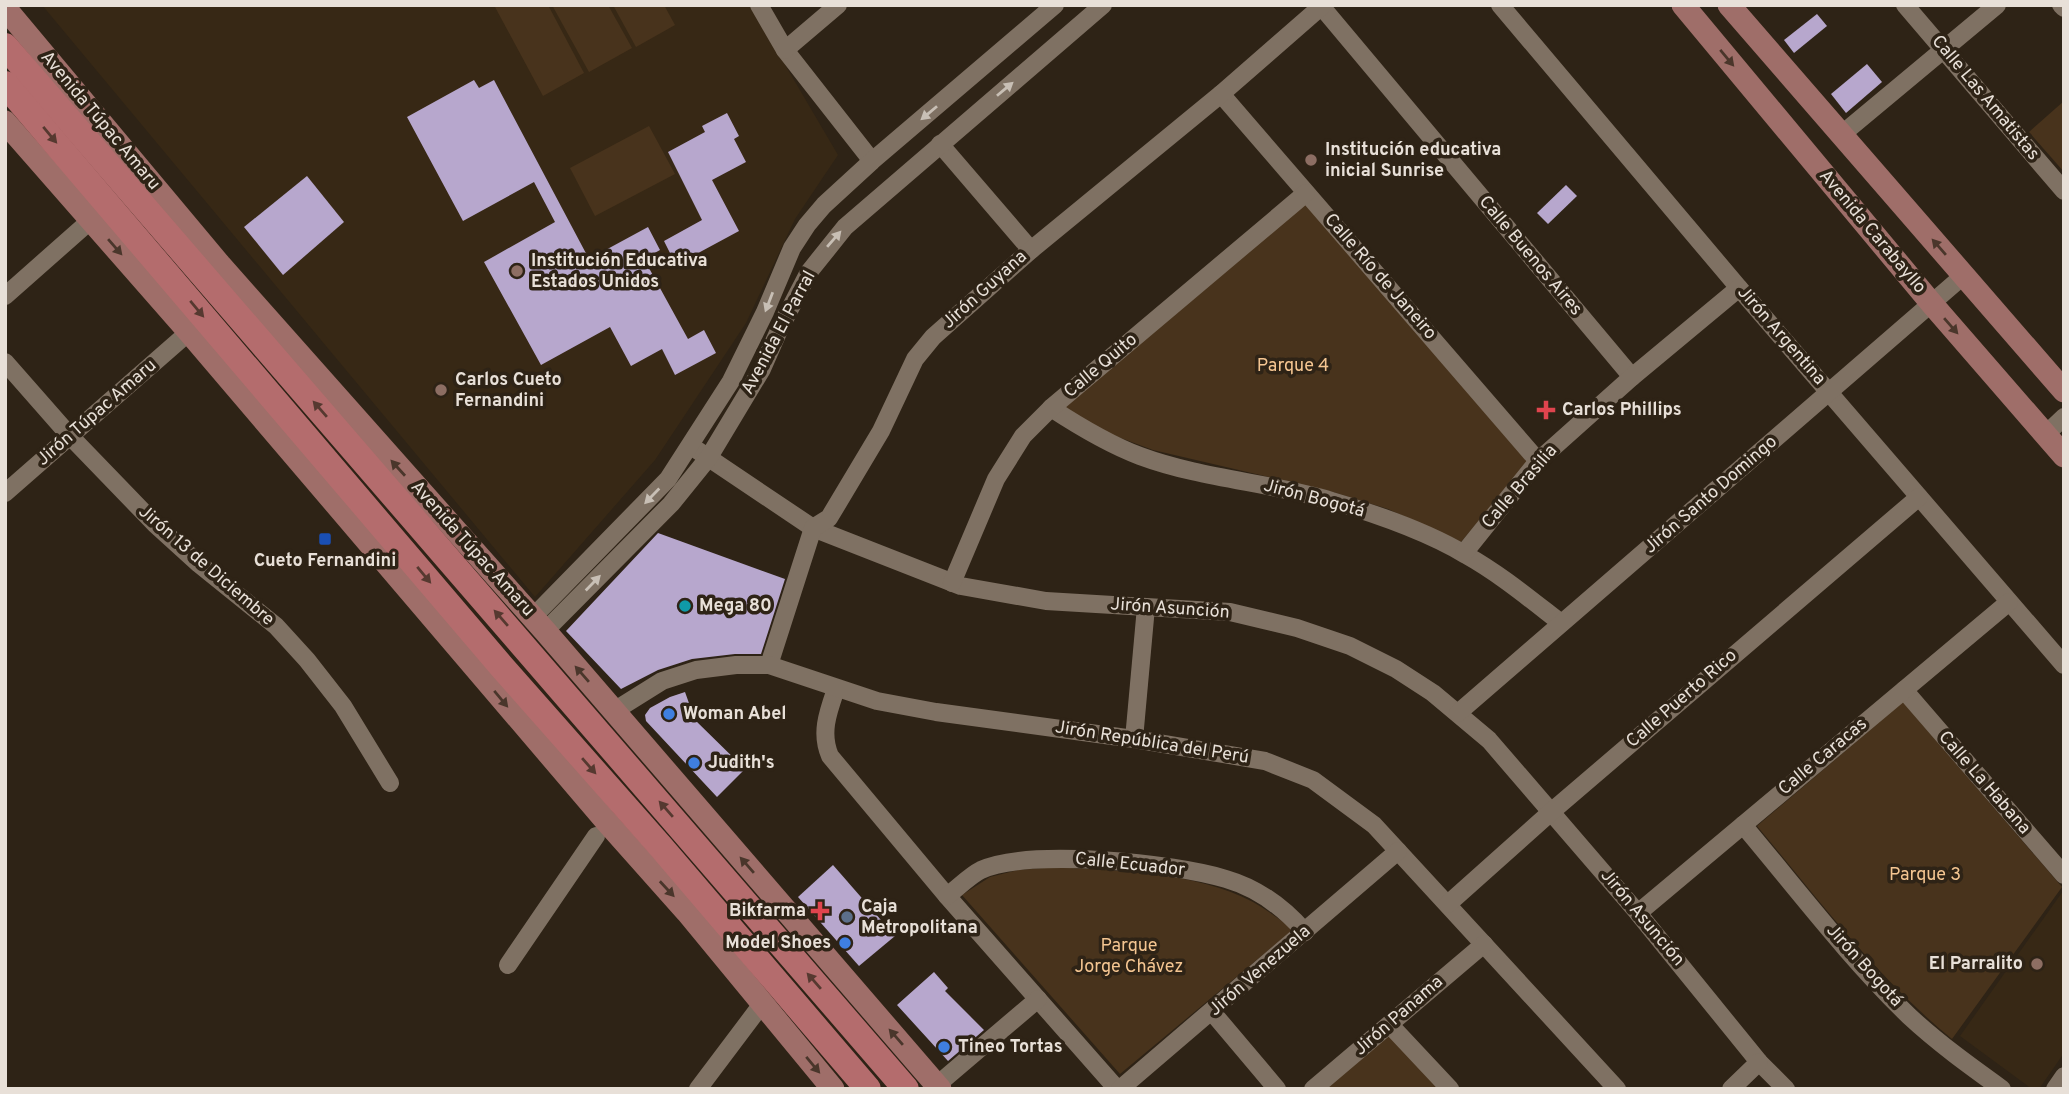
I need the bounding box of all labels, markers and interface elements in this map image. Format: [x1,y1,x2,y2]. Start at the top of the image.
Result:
street label: Calle Las Amatistas [1926,31,2044,165]
street label: Avenida Túpac Amaru [35,47,165,195]
one-way arrow [1719,49,1734,66]
one-way arrow [996,81,1014,97]
one-way arrow [920,105,938,121]
one-way arrow [42,127,57,144]
place label: Institución educativa inicial Sunrise [1325,139,1501,183]
marker: Institución educativa inicial Sunrise [1303,152,1319,168]
street label: Avenida Carabayllo [1813,165,1931,299]
street label: Calle Buenos Aires [1473,191,1587,321]
street label: Calle Río de Janeiro [1319,209,1441,345]
one-way arrow [826,230,842,248]
one-way arrow [107,238,123,256]
one-way arrow [1932,239,1947,256]
street label: Jirón Guyana [938,246,1032,334]
place label: Institución Educativa Estados Unidos [531,250,708,294]
marker: Institución Educativa Estados Unidos [509,263,525,279]
street label: Avenida El Parral [737,267,821,399]
street label: Jirón Argentina [1732,282,1830,390]
one-way arrow [763,291,774,312]
one-way arrow [189,300,204,317]
one-way arrow [1943,317,1959,335]
street label: Calle Quito [1060,329,1142,403]
street label: Jirón Túpac Amaru [32,355,162,471]
park label: Parque 4 [1257,355,1329,378]
place label: Carlos Cueto Fernandini [455,369,562,413]
marker: Carlos Cueto Fernandini [433,382,449,398]
place label: Carlos Phillips [1562,399,1682,422]
one-way arrow [312,400,328,418]
marker: Carlos Phillips [1536,400,1556,420]
street label: Jirón Santo Domingo [1640,431,1782,559]
street label: Calle Brasilia [1477,440,1563,534]
one-way arrow [390,459,406,477]
street label: Jirón Bogotá [1261,474,1367,524]
street label: Avenida Túpac Amaru [405,476,539,622]
one-way arrow [643,487,660,504]
street label: Jirón 13 de Diciembre [133,501,279,631]
marker: Cueto Fernandini [317,531,333,547]
place label: Cueto Fernandini [254,550,396,573]
one-way arrow [416,567,431,584]
one-way arrow [584,574,601,591]
street label: Jirón Asunción [1110,593,1230,625]
place label: Mega 80 [699,595,772,618]
marker: Mega 80 [677,598,693,614]
one-way arrow [493,609,509,627]
street label: Calle Puerto Rico [1622,645,1742,753]
one-way arrow [575,666,590,683]
one-way arrow [494,690,509,708]
place label: Woman Abel [683,703,787,726]
marker: Woman Abel [661,706,677,722]
street label: Calle Caracas [1774,713,1872,801]
street label: Jirón República del Perú [1053,716,1251,770]
street label: Calle La Habana [1933,727,2035,839]
place label: Judith's [708,752,775,775]
marker: Judith's [686,755,702,771]
one-way arrow [581,757,596,774]
one-way arrow [659,800,674,817]
street label: Calle Ecuador [1074,848,1186,882]
one-way arrow [739,856,755,874]
park label: Parque 3 [1889,864,1961,887]
street label: Jirón Asunción [1595,865,1689,971]
one-way arrow [658,880,674,897]
place label: Caja Metropolitana [861,896,978,940]
place label: Bikfarma [729,900,806,923]
marker: Bikfarma [812,903,828,919]
marker: Caja Metropolitana [839,909,855,925]
street label: Jirón Bogotá [1821,920,1907,1012]
street label: Jirón Venezuela [1204,921,1316,1021]
place label: Model Shoes [725,932,831,955]
marker: Model Shoes [837,935,853,951]
park label: Parque Jorge Chávez [1075,935,1183,979]
place label: El Parralito [1929,953,2023,976]
marker: El Parralito [2029,956,2045,972]
street label: Jirón Panama [1350,971,1448,1061]
one-way arrow [806,972,822,990]
one-way arrow [888,1028,904,1046]
place label: Tineo Tortas [958,1036,1063,1059]
marker: Tineo Tortas [936,1039,952,1055]
one-way arrow [805,1057,820,1074]

